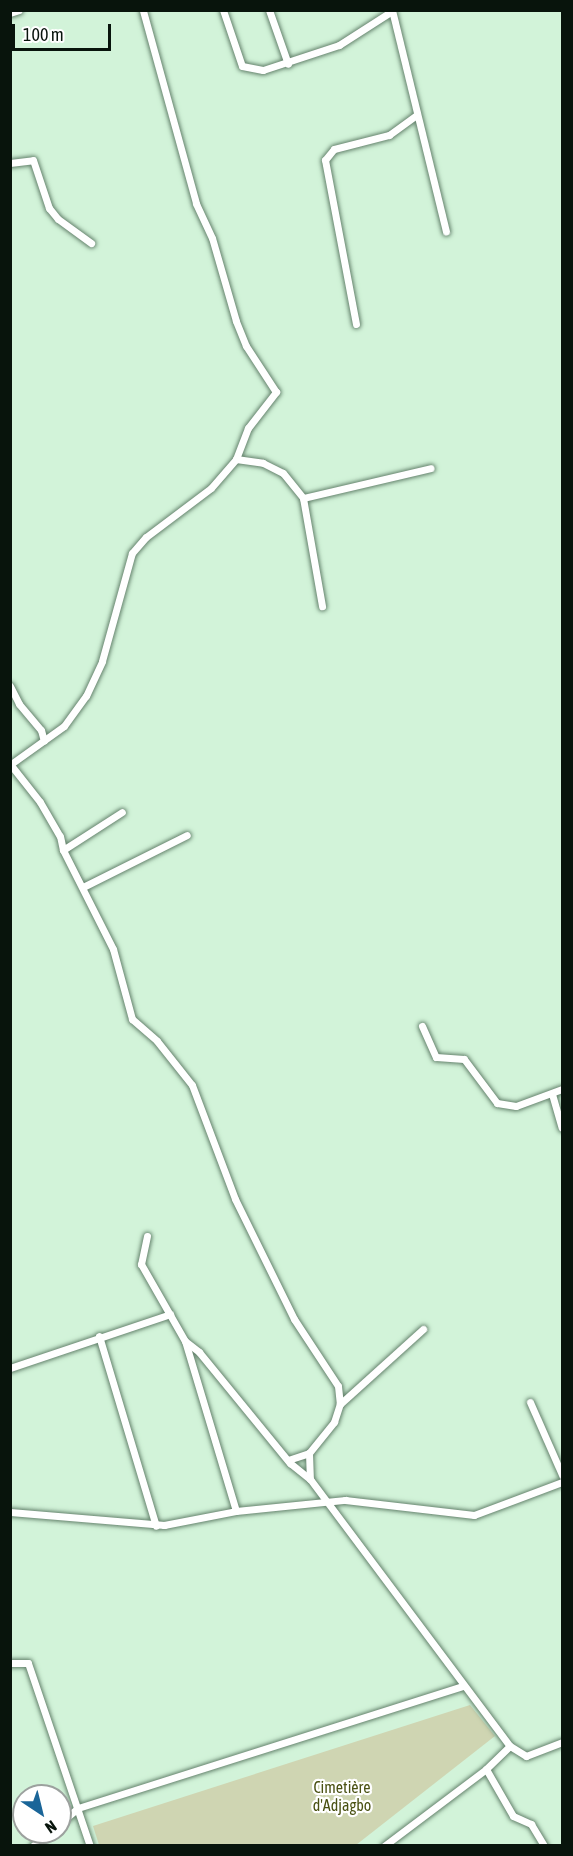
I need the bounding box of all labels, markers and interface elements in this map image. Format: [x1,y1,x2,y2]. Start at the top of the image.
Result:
scale bar [15,12,114,50]
text: 100 m [23,24,64,45]
park label: Cimetière d'Adjagbo [313,1777,371,1815]
north arrow [12,1784,72,1844]
text: N [42,1817,60,1837]

